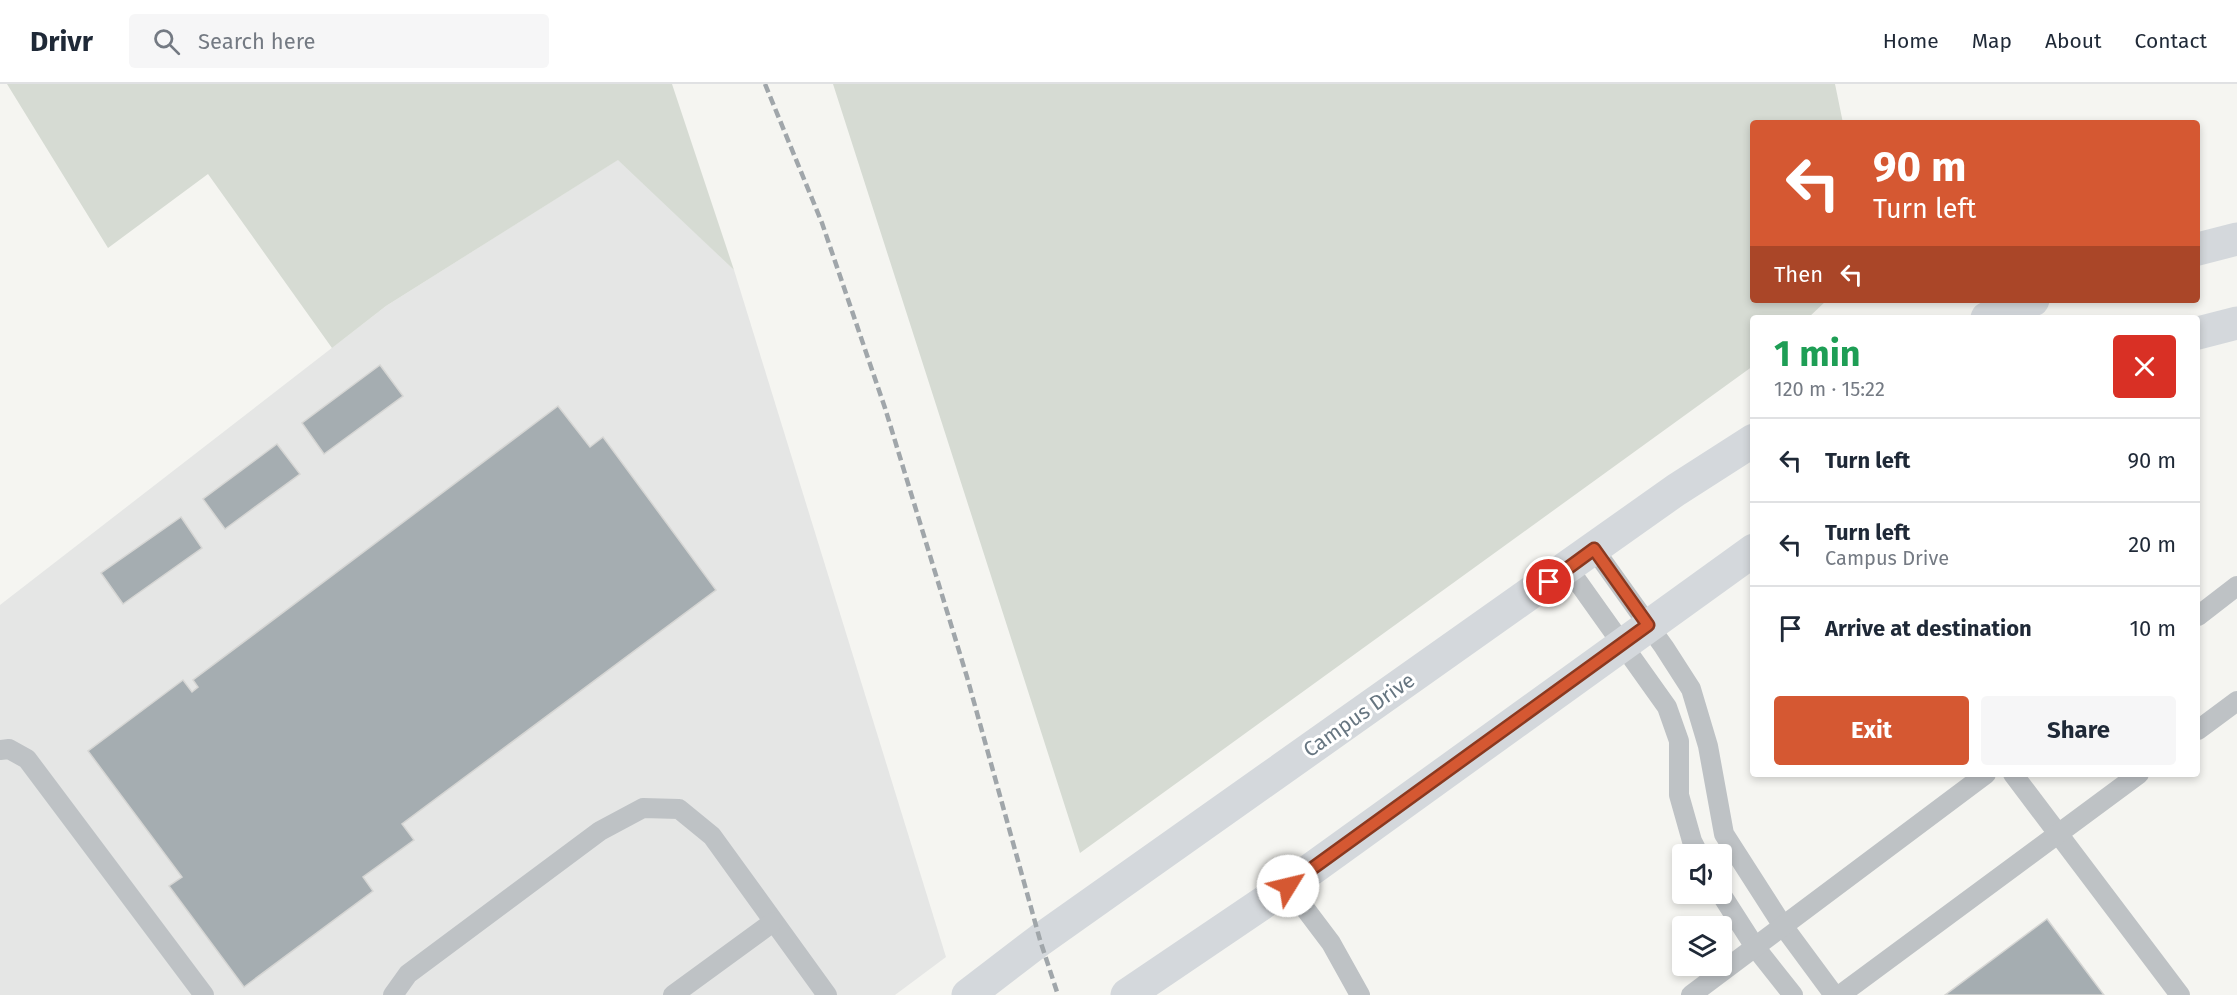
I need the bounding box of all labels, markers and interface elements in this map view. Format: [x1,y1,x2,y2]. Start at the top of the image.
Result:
search box [129,14,549,68]
text: Drivr [30,25,93,58]
icon: search [150,25,183,58]
text: Search here [198,28,315,55]
text: Home [1883,28,1939,54]
text: Map [1972,28,2012,54]
text: About [2045,28,2102,54]
text: Contact [2135,28,2207,54]
text: 90 m [1873,142,1967,192]
icon: left [1774,144,1852,222]
text: Turn left [1873,193,1976,225]
icon: left [1835,258,1868,291]
text: Then [1774,261,1823,288]
text: 1 min [1774,332,1861,376]
button: close [2113,335,2176,398]
text: 120 m · 15:22 [1774,377,1885,401]
icon: left [1774,444,1807,477]
text: Turn left [1825,447,1910,474]
text: 90 m [2127,447,2176,474]
text: Turn left [1825,519,1910,546]
icon: left [1774,528,1807,561]
text: 20 m [2128,531,2176,558]
text: Campus Drive [1825,546,1949,570]
pin [1523,556,1574,607]
icon: arrive [1532,565,1565,598]
icon: arrive [1774,612,1807,645]
text: Arrive at destination [1825,615,2032,642]
text: 10 m [2130,615,2176,642]
street label: Campus Drive [1298,667,1420,763]
button: Exit [1774,696,1969,765]
button: Share [1981,696,2176,765]
map controls [1672,844,1732,976]
button: sound [1672,844,1732,904]
position arrow [1256,854,1320,918]
button: layers [1672,916,1732,976]

